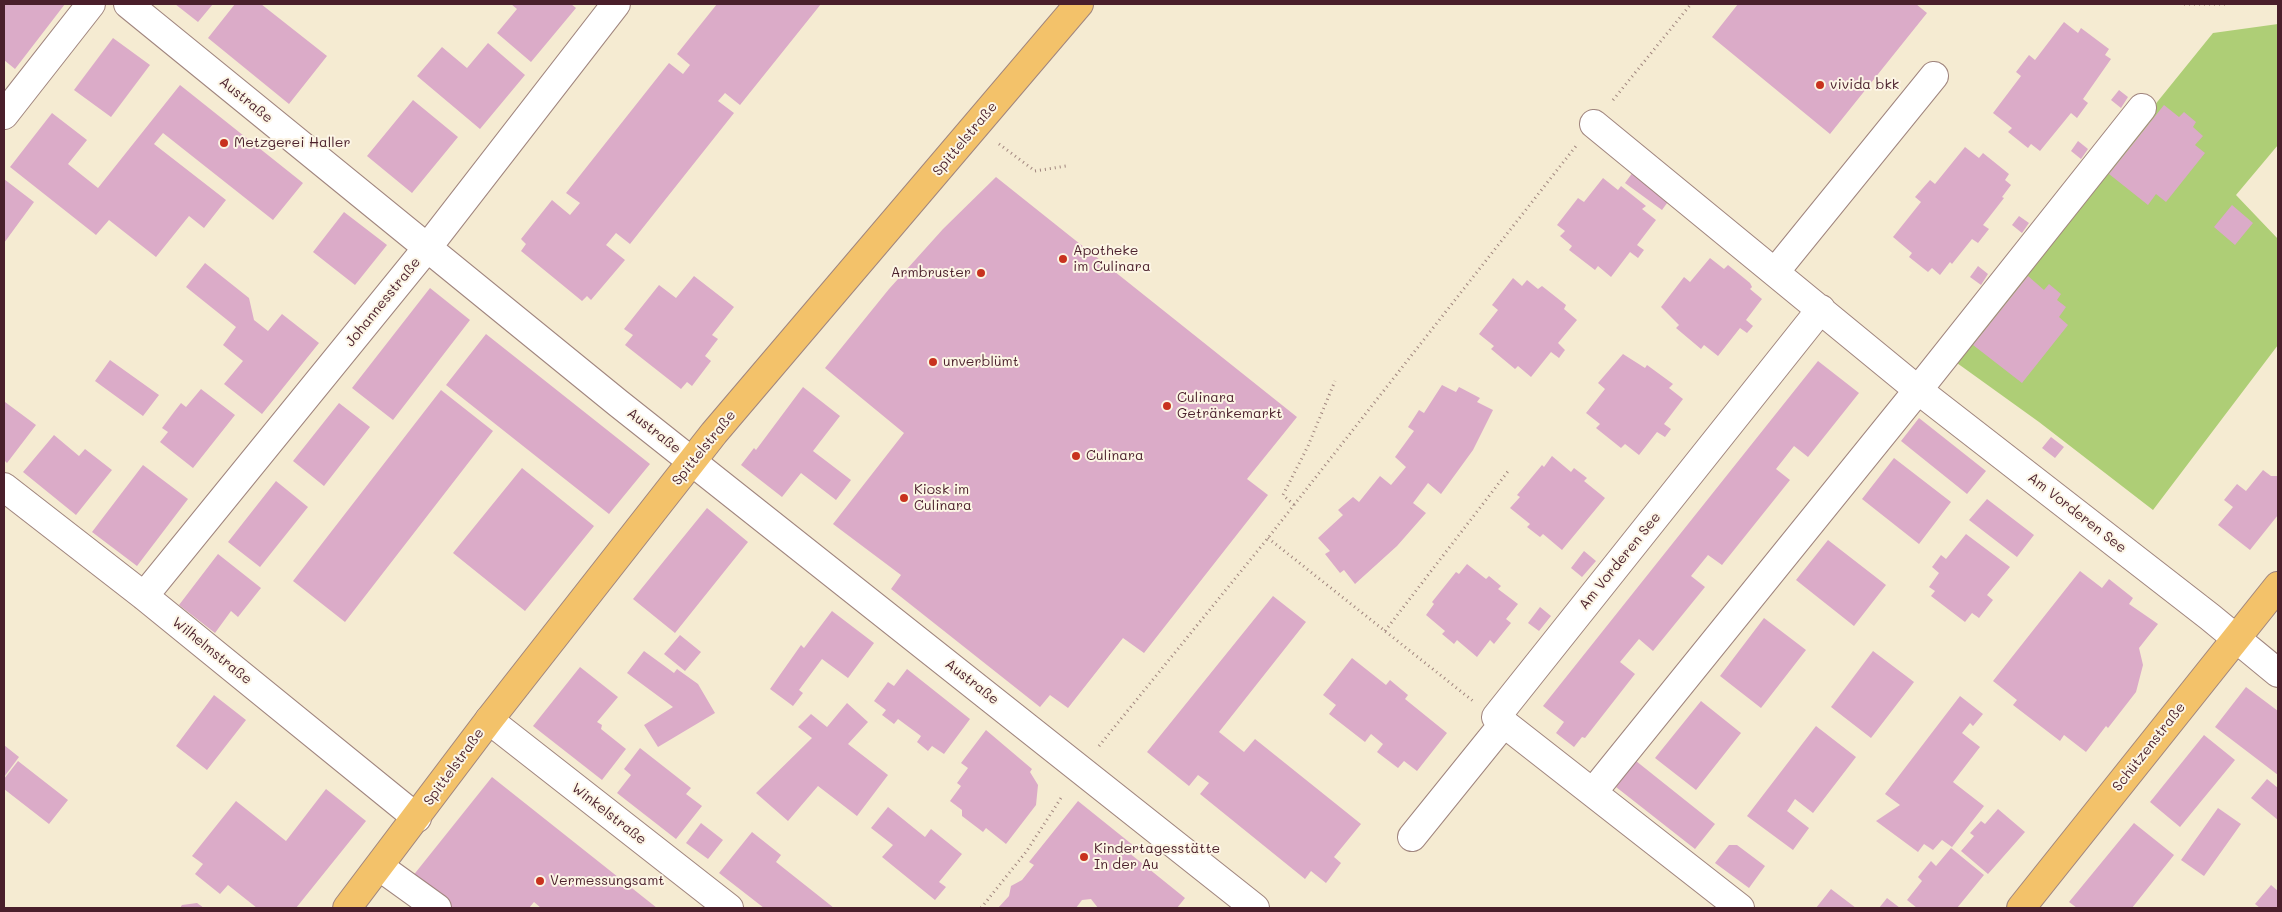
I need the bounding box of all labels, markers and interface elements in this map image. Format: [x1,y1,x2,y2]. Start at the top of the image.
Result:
street label: Austraße [216,73,276,127]
place label: vivida bkk [1830,77,1899,93]
marker: vivida bkk [1814,79,1826,91]
street label: Spittelstraße [929,99,1001,179]
place label: Metzgerei Haller [234,135,350,151]
marker: Metzgerei Haller [218,137,230,149]
place label: Apotheke im Culinara [1073,243,1151,276]
marker: Apotheke im Culinara [1057,253,1069,265]
street label: Johannesstraße [342,254,424,350]
place label: Armbruster [891,265,971,281]
marker: Armbruster [975,267,987,279]
place label: unverblümt [943,354,1019,370]
marker: unverblümt [927,356,939,368]
place label: Culinara Getränkemarkt [1177,390,1282,422]
marker: Culinara Getränkemarkt [1161,400,1173,412]
street label: Austraße [624,405,684,457]
street label: Spittelstraße [669,407,739,489]
place label: Culinara [1086,448,1144,464]
marker: Culinara [1070,450,1082,462]
street label: Am Vorderen See [2024,469,2130,557]
place label: Kiosk im Culinara [914,482,972,514]
marker: Kiosk im Culinara [898,492,910,504]
street label: Am Vorderen See [1576,509,1664,613]
street label: Wilhelmstraße [169,614,255,688]
street label: Austraße [942,656,1002,708]
street label: Schützenstraße [2109,699,2189,795]
street label: Spittelstraße [420,725,488,809]
street label: Winkelstraße [568,780,650,848]
place label: Kindertagesstätte In der Au [1094,841,1220,874]
marker: Kindertagesstätte In der Au [1078,851,1090,863]
place label: Vermessungsamt [550,873,665,889]
marker: Vermessungsamt [534,875,546,887]

